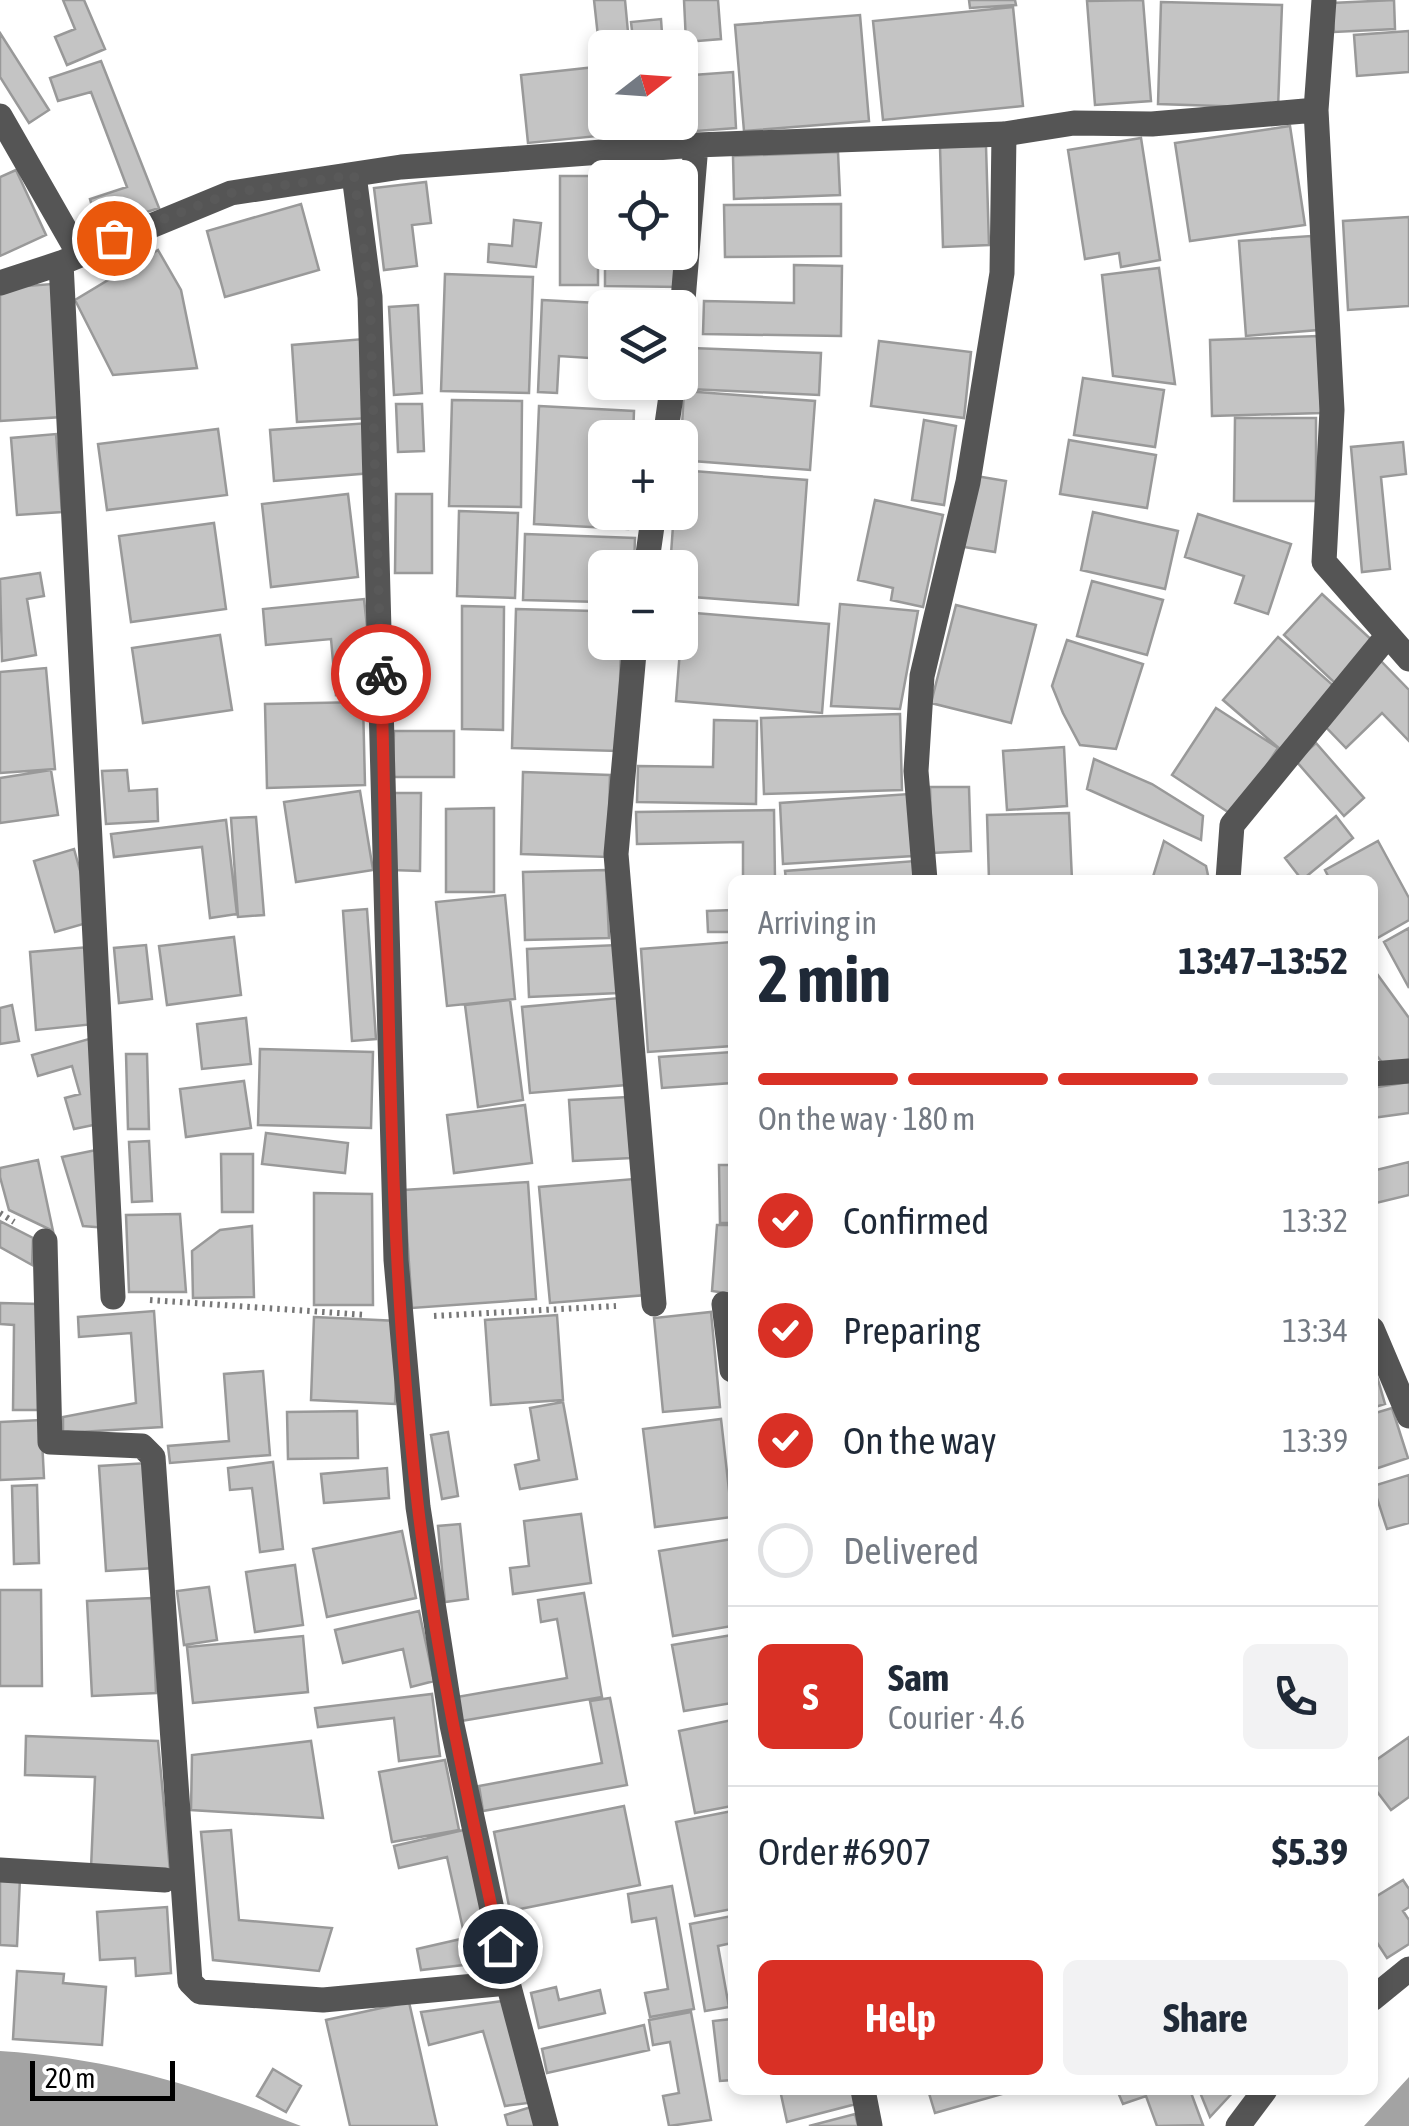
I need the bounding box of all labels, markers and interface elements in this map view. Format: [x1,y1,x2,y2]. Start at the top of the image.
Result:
north arrow [588,30,698,140]
map controls [588,30,698,660]
button: locate [588,160,698,270]
pin [72,196,157,281]
icon: bag [87,211,142,266]
button: layers [588,290,698,400]
button: + [588,420,698,530]
button: − [588,550,698,660]
courier [331,624,431,724]
icon: bike [354,647,409,702]
text: Arriving in [758,904,877,941]
text: 13:47–13:52 [1178,939,1348,982]
text: 2 min [758,941,891,1016]
text: On the way · 180 m [758,1100,975,1137]
icon: check [758,1193,813,1248]
text: Confirmed [843,1199,989,1242]
text: 13:32 [1282,1202,1348,1239]
icon: check [758,1303,813,1358]
text: Preparing [843,1309,981,1352]
text: 13:34 [1282,1312,1348,1349]
icon: check [758,1413,813,1468]
text: On the way [843,1419,996,1462]
text: 13:39 [1282,1422,1348,1459]
text: Delivered [843,1529,979,1572]
button: phone [1243,1644,1348,1749]
text: Sam [888,1656,949,1699]
text: S [803,1675,818,1718]
text: Courier · 4.6 [888,1699,1025,1736]
text: Order #6907 [758,1830,931,1873]
text: $5.39 [1272,1830,1348,1873]
pin [458,1904,543,1989]
icon: home [473,1919,528,1974]
button: Help [758,1960,1043,2075]
button: Share [1063,1960,1348,2075]
scale bar [30,2056,175,2100]
text: 20 m [45,2062,95,2094]

